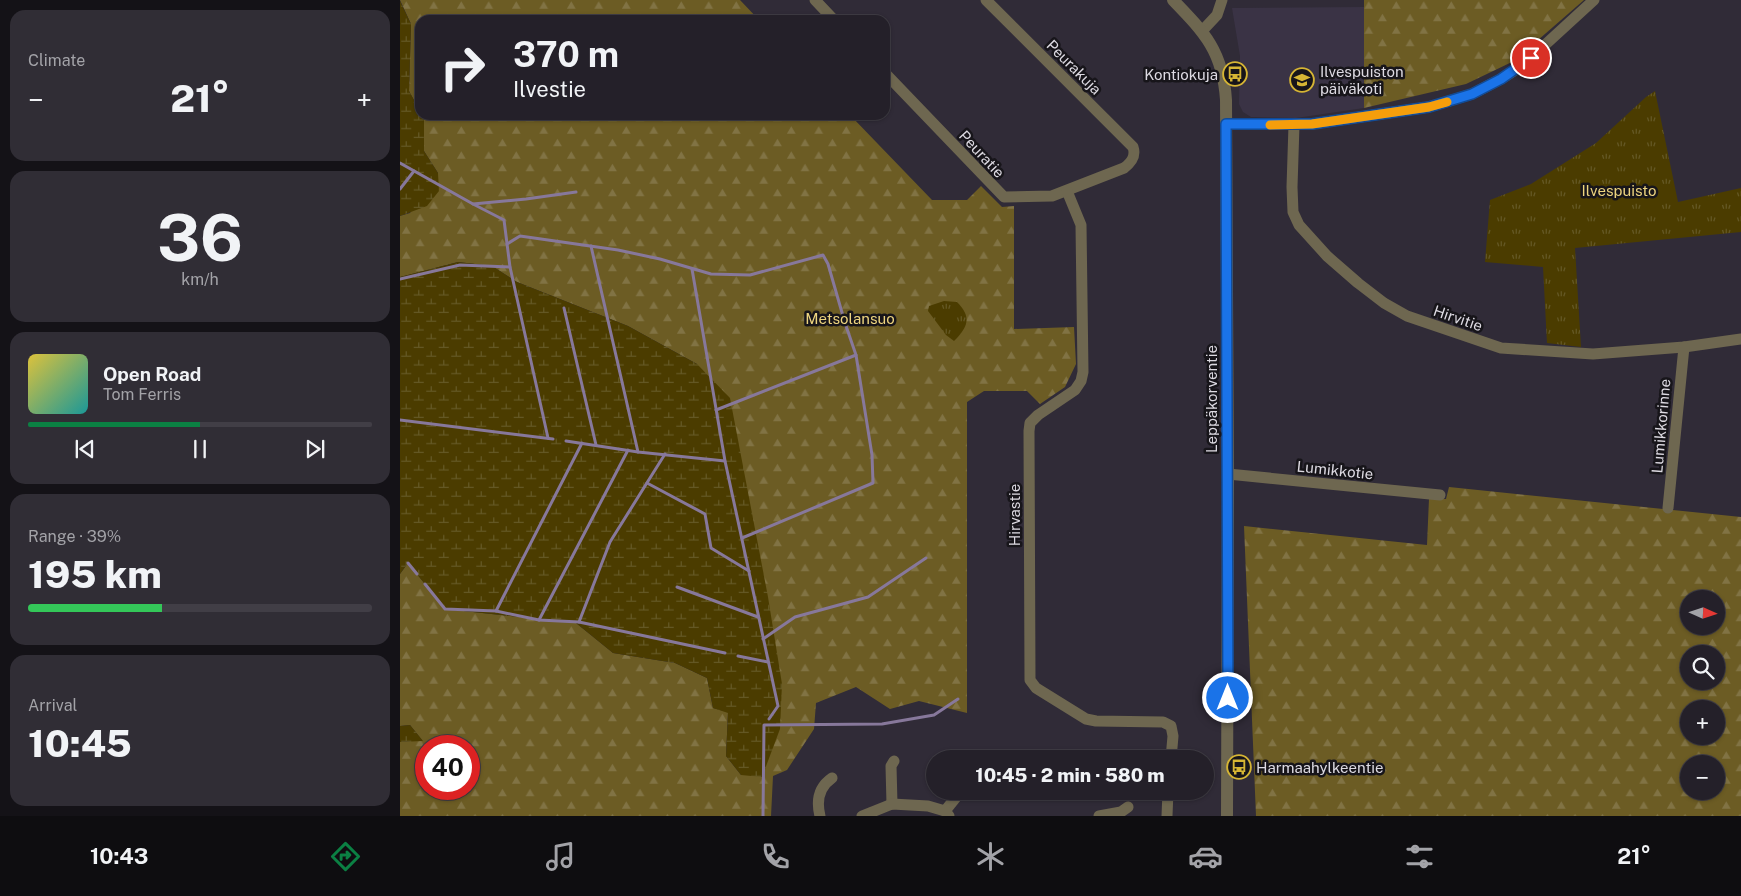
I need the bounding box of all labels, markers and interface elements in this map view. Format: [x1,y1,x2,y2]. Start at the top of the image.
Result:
text: 370 m [513,34,619,75]
icon: right [430,35,495,100]
street label: Peurakuja [1043,36,1105,98]
pin [1510,37,1552,79]
icon: arrive [1517,44,1545,72]
text: Climate [28,51,85,70]
bus stop icon: Kontiokuja [1222,61,1248,87]
place label: Ilvespuiston päiväkoti [1320,63,1404,97]
place label: Kontiokuja [1144,66,1218,83]
school or university icon: Ilvespuiston päiväkoti [1289,67,1315,93]
text: 21° [170,76,230,121]
text: Ilvestie [513,76,586,102]
text: − [28,83,44,116]
text: + [356,83,372,116]
street label: Peuratie [956,127,1008,181]
park label: Ilvespuisto [1582,182,1656,199]
text: 36 [157,199,243,276]
text: km/h [181,270,219,289]
street label: Hirvitie [1431,302,1485,334]
park label: Metsolansuo [805,310,895,327]
street label: Leppäkorventie [1203,345,1220,453]
text: Open Road [103,363,201,385]
street label: Lumikkorinne [1648,378,1674,474]
text: Tom Ferris [103,385,181,404]
icon: previous [71,435,99,463]
icon: pause [186,435,214,463]
icon: next [301,435,329,463]
street label: Lumikkotie [1296,458,1374,482]
street label: Hirvastie [1006,484,1023,546]
text: Range · 39% [28,527,121,546]
text: 195 km [28,552,162,597]
north arrow [1680,590,1725,635]
map controls [1680,590,1725,800]
button: search [1680,645,1725,690]
position arrow [1201,671,1253,723]
text: Arrival [28,696,77,715]
button: + [1680,700,1725,745]
text: 10:45 [28,721,132,766]
speed limit sign: 40 [415,735,480,800]
bus stop icon: Harmaahylkeentie [1226,754,1252,780]
button: − [1680,755,1725,800]
place label: Harmaahylkeentie [1256,759,1383,776]
text: 10:45 · 2 min · 580 m [975,764,1165,786]
icon: directions [328,839,363,874]
icon: music [543,839,578,874]
icon: phone [758,839,793,874]
icon: climate [973,839,1008,874]
icon: car [1188,839,1223,874]
icon: filters [1402,839,1437,874]
text: 10:43 [90,843,148,869]
text: 21° [1617,843,1651,869]

